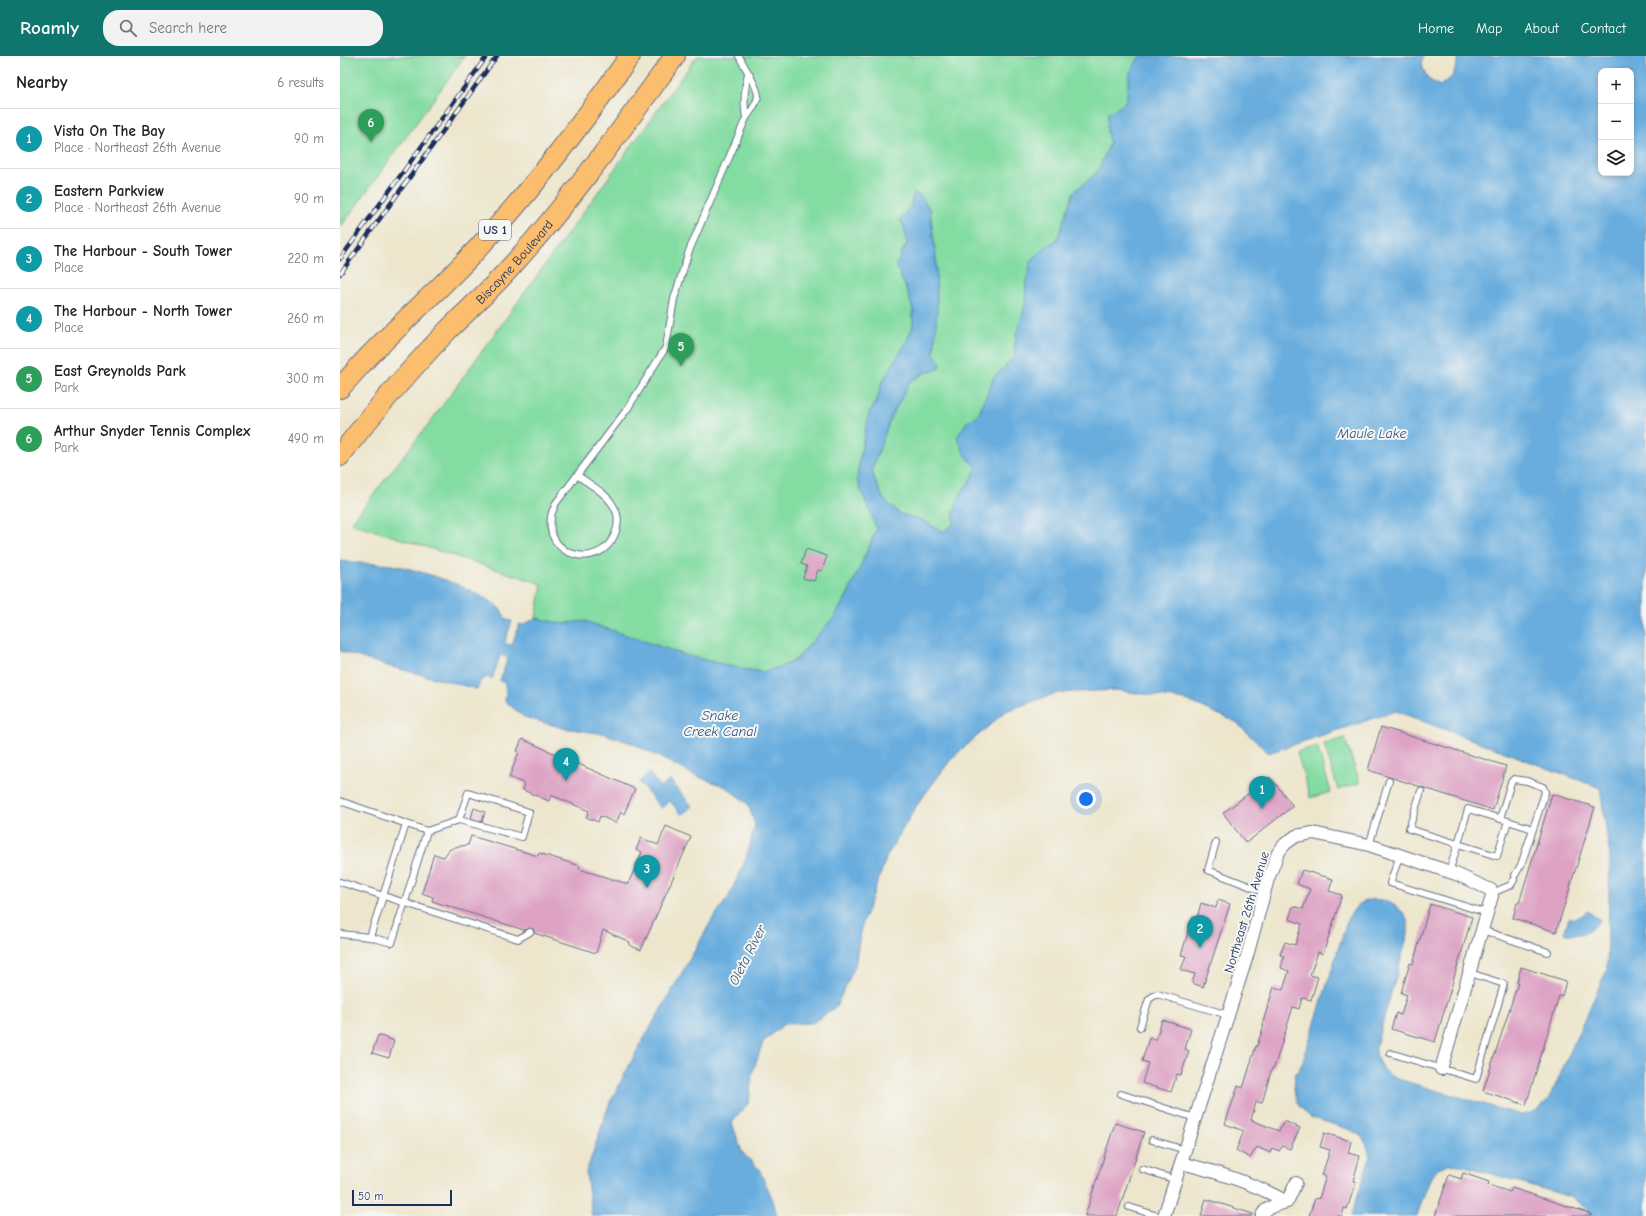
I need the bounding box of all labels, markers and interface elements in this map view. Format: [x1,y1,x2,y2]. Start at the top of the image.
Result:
search box [103,10,383,46]
text: Roamly [20,17,79,39]
icon: search [117,17,139,39]
text: Search here [149,19,227,37]
text: Home [1418,20,1454,37]
text: Map [1476,20,1502,37]
text: About [1524,20,1559,37]
text: Contact [1581,20,1626,37]
map controls [1598,68,1634,176]
button: + [1598,68,1634,104]
text: Nearby [16,73,67,92]
text: 6 results [277,75,324,90]
button: − [1598,104,1634,140]
pin: 6 [358,109,384,142]
text: Vista On The Bay [54,122,165,140]
text: 1 [26,131,32,146]
text: 90 m [294,131,324,146]
text: Place · Northeast 26th Avenue [54,140,221,155]
button: layers [1598,140,1634,176]
text: Eastern Parkview [54,182,164,200]
text: 2 [26,191,32,206]
text: 90 m [294,191,324,206]
text: Place · Northeast 26th Avenue [54,200,221,215]
street label: Biscayne Boulevard [472,217,556,307]
road number: US 1 [479,220,511,240]
text: The Harbour - South Tower [54,242,232,260]
text: 3 [26,251,32,266]
text: 220 m [287,251,324,266]
text: Place [54,260,84,275]
text: The Harbour - North Tower [54,302,232,320]
text: 4 [26,311,32,326]
text: 260 m [287,311,324,326]
text: Place [54,320,84,335]
pin: 5 [668,333,694,366]
text: East Greynolds Park [54,362,186,380]
text: 5 [26,371,32,386]
text: 300 m [286,371,324,386]
text: Park [54,380,79,395]
text: Arthur Snyder Tennis Complex [54,422,250,440]
water label: Maule Lake [1336,425,1407,442]
text: 6 [26,431,32,446]
text: 490 m [288,431,324,446]
text: Park [54,440,79,455]
water label: Snake Creek Canal [683,707,757,740]
pin: 4 [553,748,579,781]
pin: 1 [1249,776,1275,809]
your location [1076,789,1096,809]
street label: Northeast 26th Avenue [1221,849,1272,975]
pin: 3 [634,855,660,888]
pin: 2 [1187,915,1213,948]
water label: Oleta River [725,921,770,988]
scale bar [352,1188,452,1207]
text: 50 m [358,1190,383,1203]

